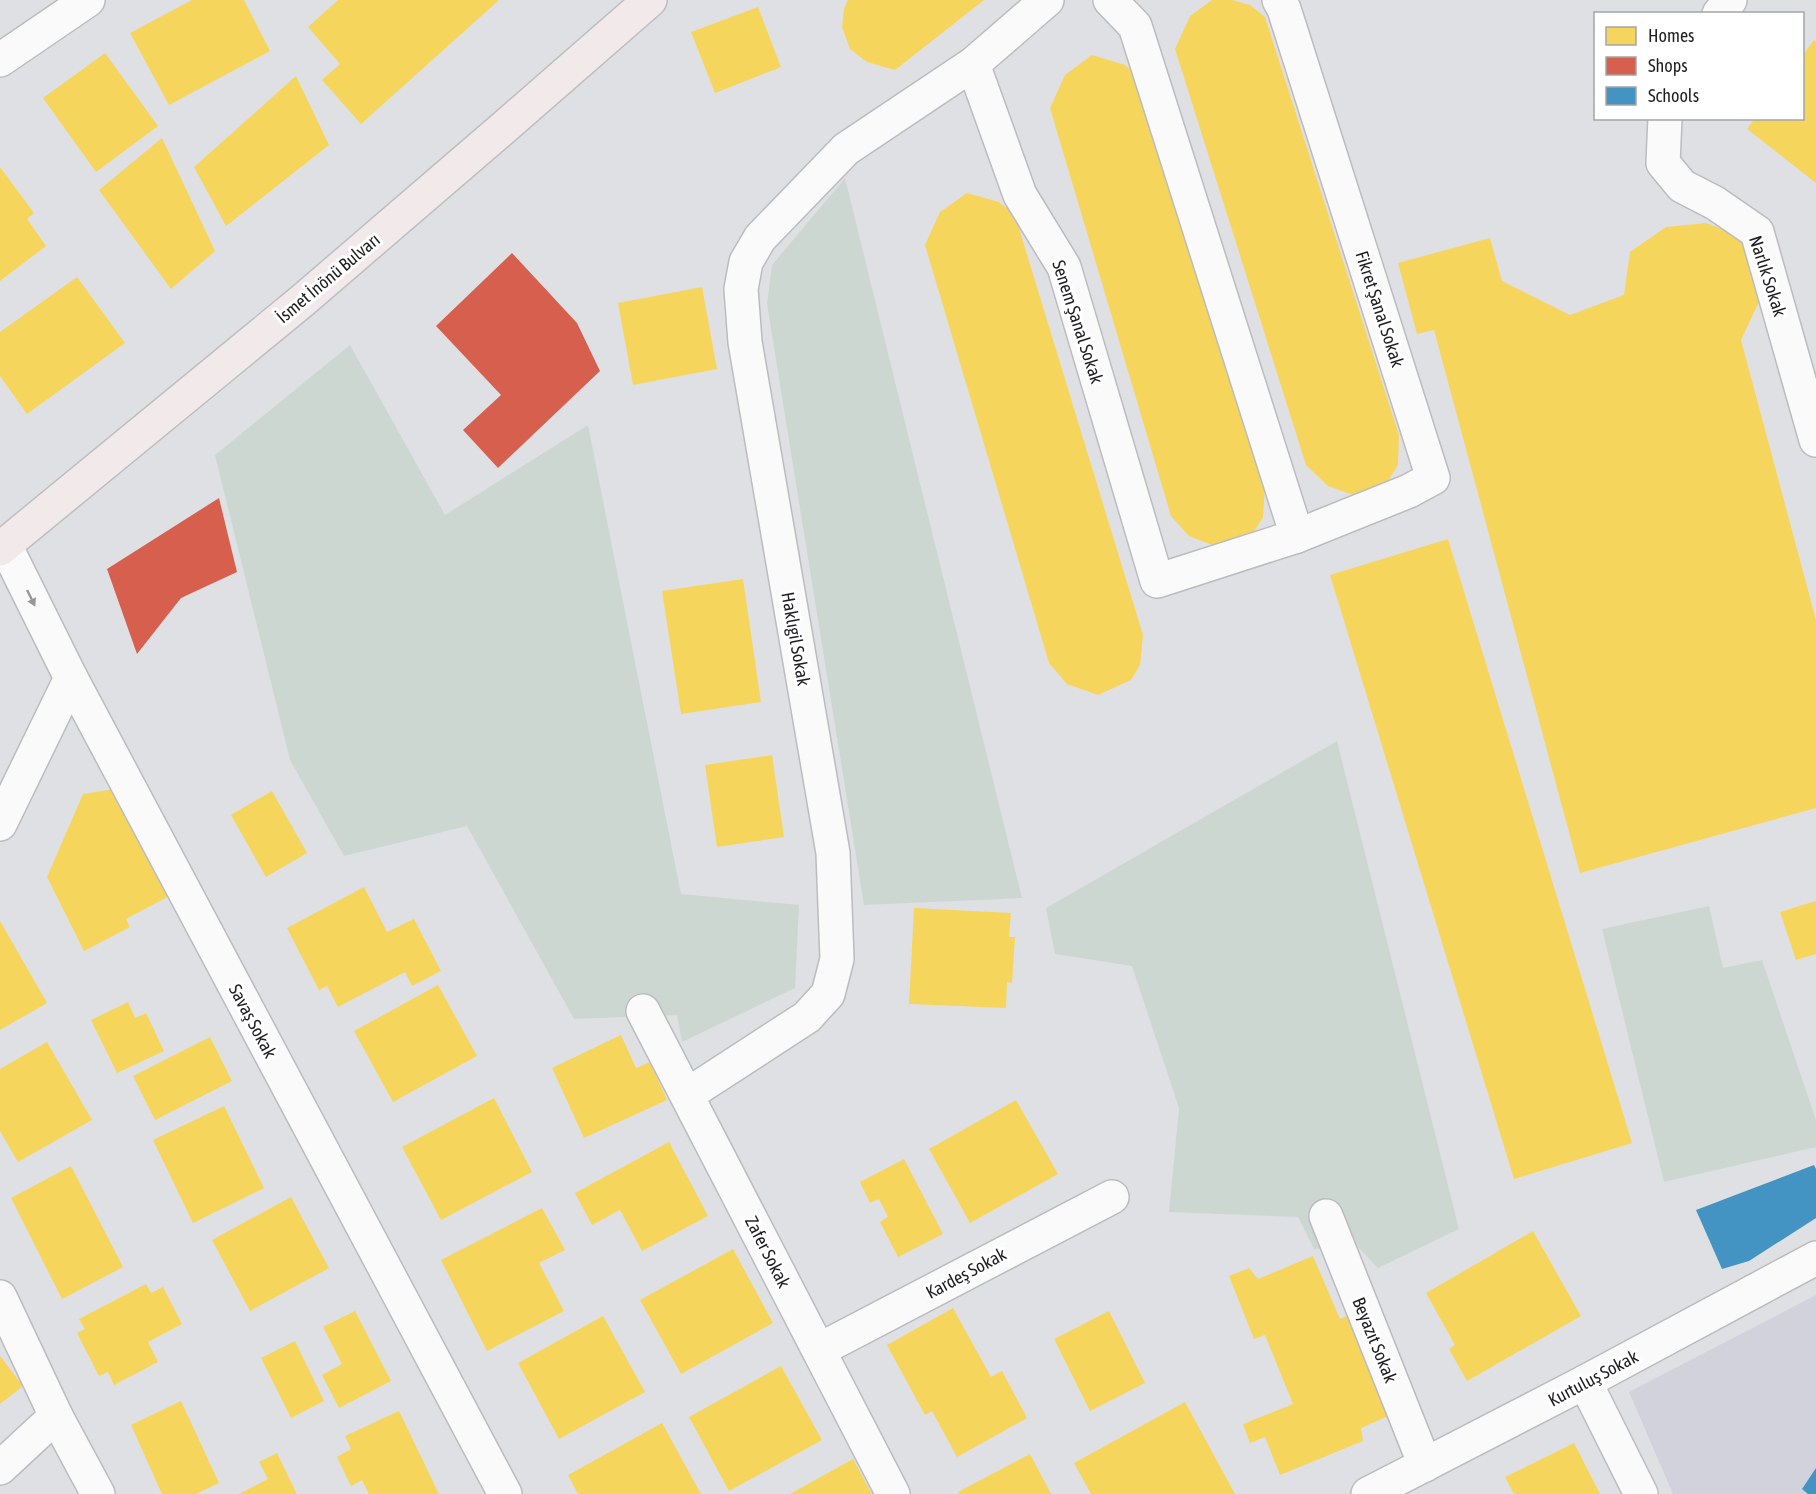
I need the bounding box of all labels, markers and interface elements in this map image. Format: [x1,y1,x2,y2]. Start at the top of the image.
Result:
legend [1594,12,1804,120]
text: Homes [1648,25,1694,46]
text: Shops [1648,55,1688,76]
text: Schools [1648,85,1699,106]
street label: İsmet İnönü Bulvarı [272,229,384,327]
street label: Narlık Sokak [1745,233,1791,319]
street label: Fikret Şanal Sokak [1351,248,1409,370]
street label: Senem Şanal Sokak [1048,258,1108,386]
one-way arrow [26,589,36,606]
street label: Haklıgil Sokak [777,590,815,688]
street label: Savaş Sokak [225,980,281,1062]
street label: Zafer Sokak [741,1213,795,1291]
street label: Kardeş Sokak [922,1243,1010,1303]
street label: Beyazıt Sokak [1348,1294,1402,1386]
street label: Kurtuluş Sokak [1544,1345,1642,1410]

